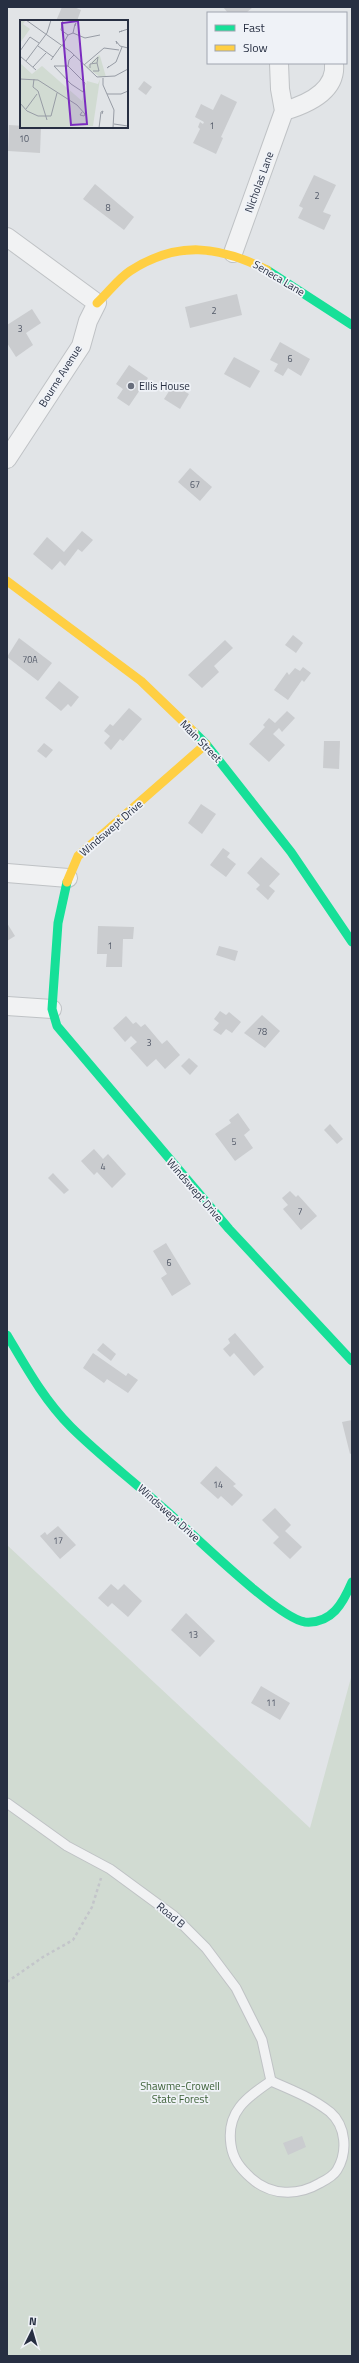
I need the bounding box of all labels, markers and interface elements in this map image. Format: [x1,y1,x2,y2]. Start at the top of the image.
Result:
legend [207,12,347,64]
text: Fast [243,18,266,37]
inset map [20,20,128,128]
text: Slow [243,38,268,57]
house number: 1 [209,119,215,132]
house number: 10 [19,132,29,145]
street label: Nicholas Lane [241,149,278,215]
house number: 2 [314,189,320,202]
house number: 8 [105,201,111,214]
street label: Seneca Lane [250,256,308,300]
house number: 2 [211,304,217,317]
house number: 3 [17,322,23,335]
street label: Bourne Avenue [35,341,86,410]
house number: 6 [287,352,293,365]
place label: Ellis House [139,378,190,394]
marker: Ellis House [126,381,136,391]
house number: 67 [190,478,200,491]
house number: 70A [22,653,38,666]
street label: Main Street [177,716,226,766]
street label: Windswept Drive [76,796,146,860]
house number: 1 [107,939,113,952]
house number: 78 [257,1025,267,1038]
house number: 3 [146,1036,152,1049]
house number: 5 [231,1135,237,1148]
street label: Windswept Drive [163,1155,227,1225]
house number: 4 [100,1160,106,1173]
house number: 7 [297,1205,303,1218]
house number: 6 [166,1256,172,1269]
house number: 14 [213,1478,223,1491]
street label: Windswept Drive [134,1481,204,1546]
house number: 17 [53,1534,63,1547]
house number: 13 [188,1628,198,1641]
house number: 11 [266,1696,276,1709]
street label: Road B [153,1898,189,1932]
park label: Shawme-Crowell State Forest [140,2078,220,2107]
north arrow [12,2311,52,2351]
text: N [28,2313,37,2329]

